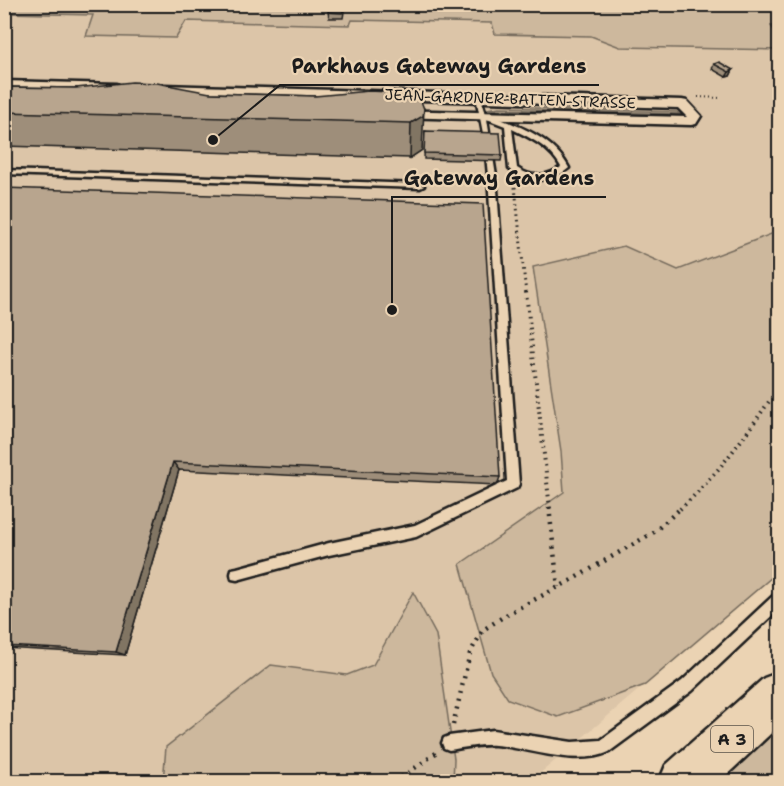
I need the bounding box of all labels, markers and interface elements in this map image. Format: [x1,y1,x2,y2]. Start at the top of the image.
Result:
callout: Parkhaus Gateway Gardens [280,47,599,85]
text: Parkhaus Gateway Gardens [291,53,587,79]
street label: JEAN-GARDNER-BATTEN-STRASSE [384,85,636,113]
callout: Gateway Gardens [392,159,606,197]
text: Gateway Gardens [404,165,594,191]
road number: A 3 [711,726,753,752]

